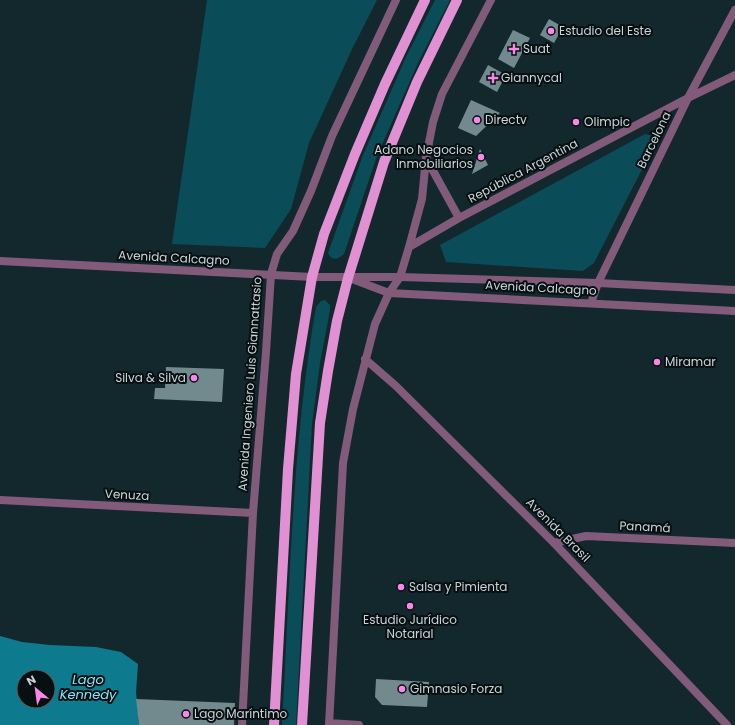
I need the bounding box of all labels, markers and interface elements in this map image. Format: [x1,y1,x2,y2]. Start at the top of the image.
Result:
place label: Estudio del Este [559,22,651,39]
marker: Estudio del Este [546,26,556,36]
place label: Suat [523,40,550,57]
marker: Suat [508,43,520,55]
place label: Giannycal [501,69,562,86]
marker: Giannycal [488,73,498,83]
street label: Barcelona [633,109,675,171]
place label: Directv [485,111,527,128]
place label: Olimpic [584,113,630,130]
marker: Directv [472,115,482,125]
marker: Olimpic [571,117,581,127]
street label: República Argentina [465,134,581,207]
place label: Adano Negocios Inmobiliarios [374,141,473,172]
marker: Adano Negocios Inmobiliarios [476,152,486,162]
street label: Avenida Calcagno [118,246,230,269]
street label: Avenida Ingeniero Luis Giannattasio [234,276,265,492]
street label: Avenida Calcagno [485,276,597,299]
place label: Miramar [665,353,716,370]
marker: Miramar [652,357,662,367]
place label: Silva & Silva [115,369,186,386]
marker: Silva & Silva [189,373,199,383]
street label: Venuza [104,485,150,504]
street label: Avenida Brasil [522,494,594,566]
street label: Panamá [619,517,671,536]
place label: Salsa y Pimienta [409,578,507,595]
marker: Salsa y Pimienta [396,582,406,592]
marker: Estudio Jurídico Notarial [405,601,415,611]
place label: Estudio Jurídico Notarial [363,611,457,642]
north arrow [16,669,56,709]
water label: Lago Kennedy [60,670,117,704]
text: N [24,671,39,689]
place label: Gimnasio Forza [410,680,502,697]
marker: Gimnasio Forza [397,684,407,694]
place label: Lago Maríntimo [194,705,288,722]
marker: Lago Maríntimo [181,709,191,719]

